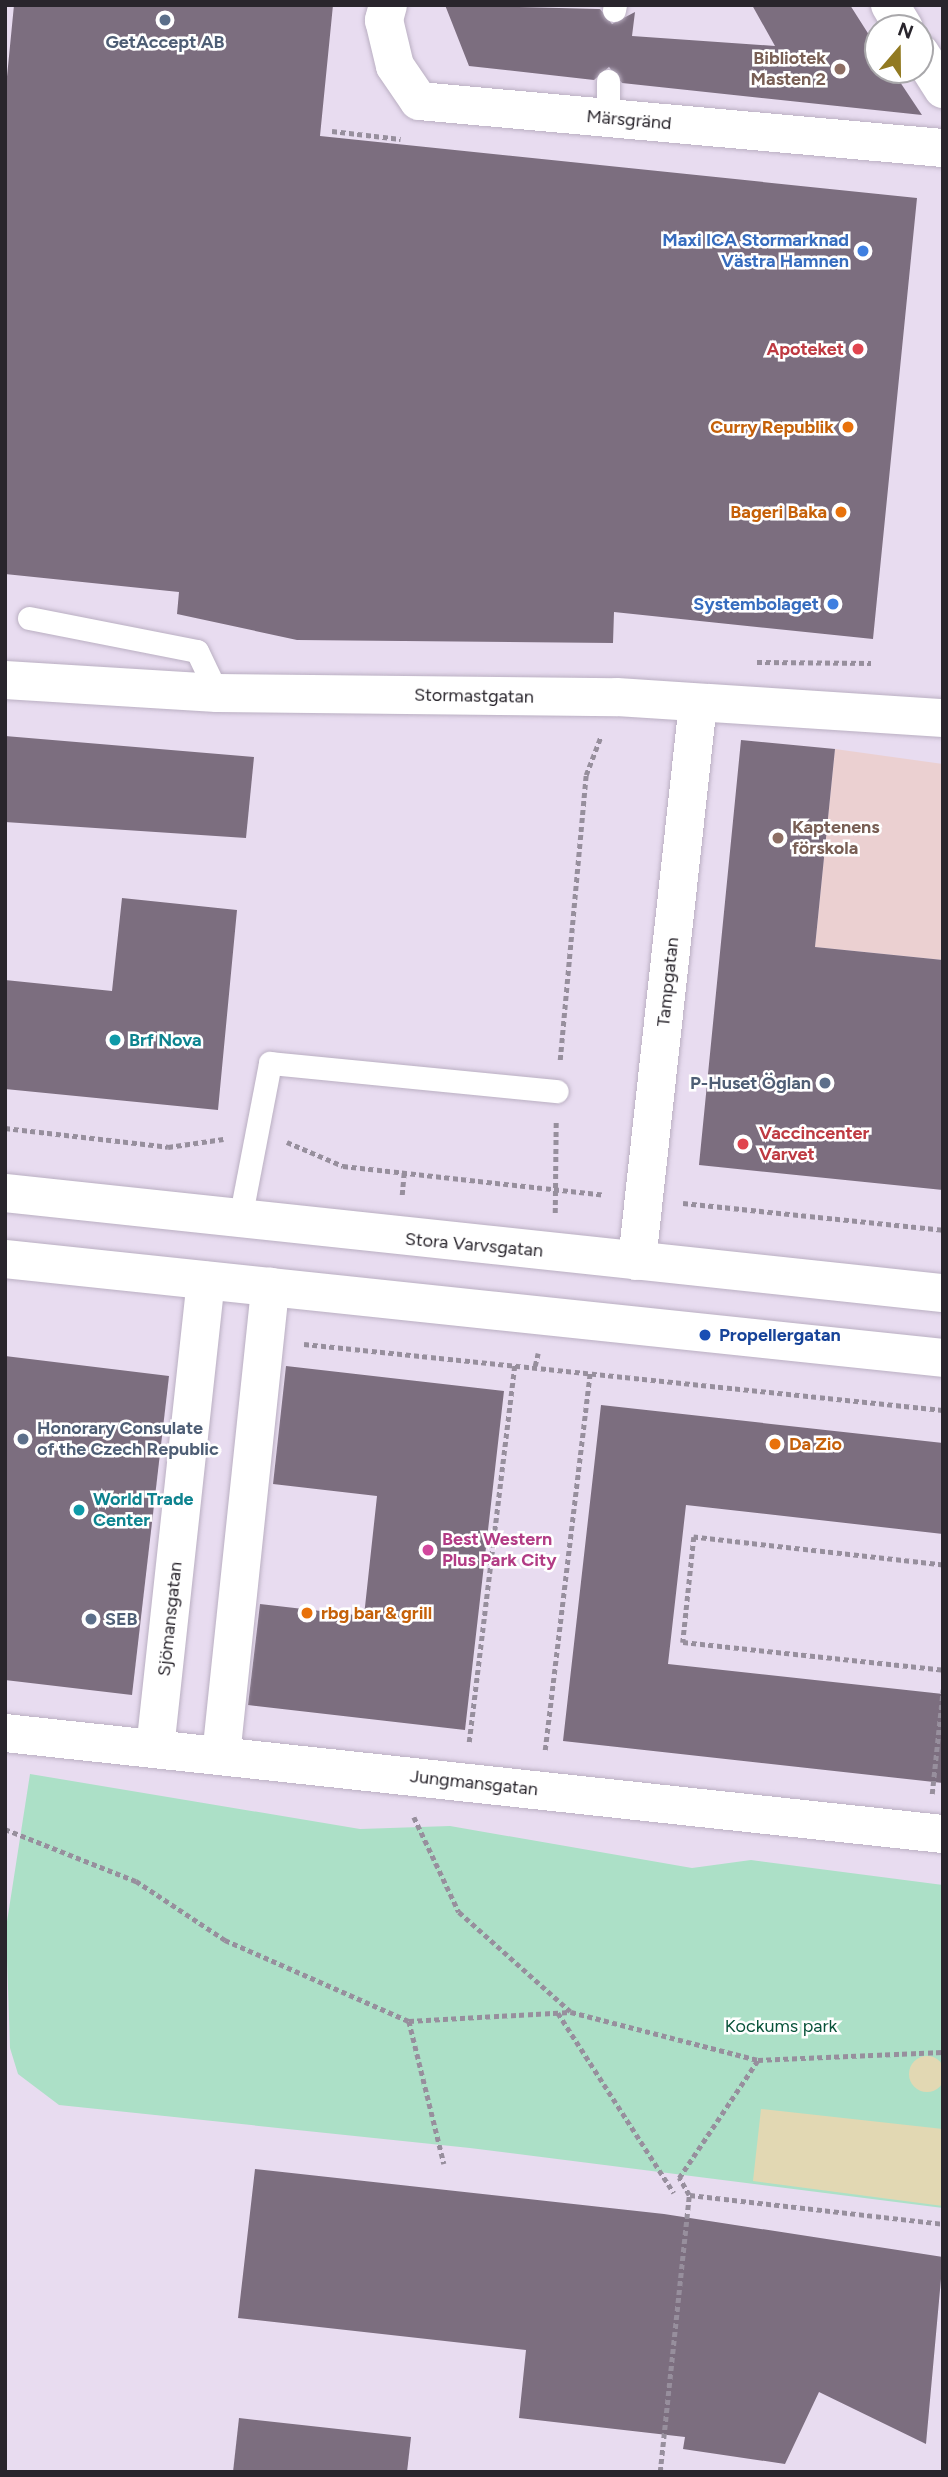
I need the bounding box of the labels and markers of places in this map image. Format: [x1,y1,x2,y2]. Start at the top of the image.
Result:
marker: GetAccept AB [157,12,173,28]
place label: GetAccept AB [105,31,225,53]
place label: Bibliotek Masten 2 [751,48,826,90]
marker: Bibliotek Masten 2 [832,61,848,77]
place label: Maxi ICA Stormarknad Västra Hamnen [662,230,849,272]
marker: Maxi ICA Stormarknad Västra Hamnen [855,243,871,259]
place label: Apoteket [766,338,844,360]
marker: Apoteket [850,341,866,357]
place label: Curry Republik [710,416,834,438]
marker: Curry Republik [840,419,856,435]
place label: Bageri Baka [730,501,827,523]
marker: Bageri Baka [833,504,849,520]
place label: Systembolaget [693,593,819,615]
marker: Systembolaget [825,596,841,612]
place label: Kaptenens förskola [792,817,880,860]
marker: Kaptenens förskola [770,830,786,846]
place label: Brf Nova [129,1029,201,1051]
marker: Brf Nova [107,1032,123,1048]
place label: P-Huset Öglan [690,1072,811,1094]
marker: P-Huset Öglan [817,1075,833,1091]
place label: Vaccincenter Varvet [759,1123,869,1166]
marker: Vaccincenter Varvet [733,1134,753,1154]
place label: Propellergatan [719,1324,841,1346]
marker: Propellergatan [697,1327,713,1343]
place label: Honorary Consulate of the Czech Republic [37,1418,219,1460]
marker: Honorary Consulate of the Czech Republic [15,1431,31,1447]
place label: Da Zio [789,1433,842,1455]
marker: Da Zio [767,1436,783,1452]
place label: World Trade Center [93,1489,194,1532]
marker: World Trade Center [71,1502,87,1518]
place label: Best Western Plus Park City [442,1529,557,1572]
marker: Best Western Plus Park City [420,1542,436,1558]
place label: rbg bar & grill [321,1602,432,1624]
marker: rbg bar & grill [299,1605,315,1621]
place label: SEB [105,1608,138,1630]
marker: SEB [83,1611,99,1627]

